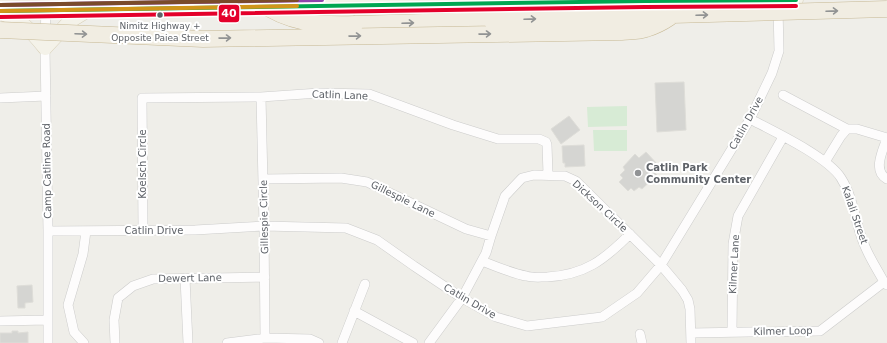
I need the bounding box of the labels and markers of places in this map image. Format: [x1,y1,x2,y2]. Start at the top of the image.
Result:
marker: Nimitz Highway + Opposite Paiea Street [155,10,165,20]
place label: Nimitz Highway + Opposite Paiea Street [111,21,209,43]
place label: Catlin Park Community Center [646,162,751,185]
marker: Catlin Park Community Center [633,168,643,178]

